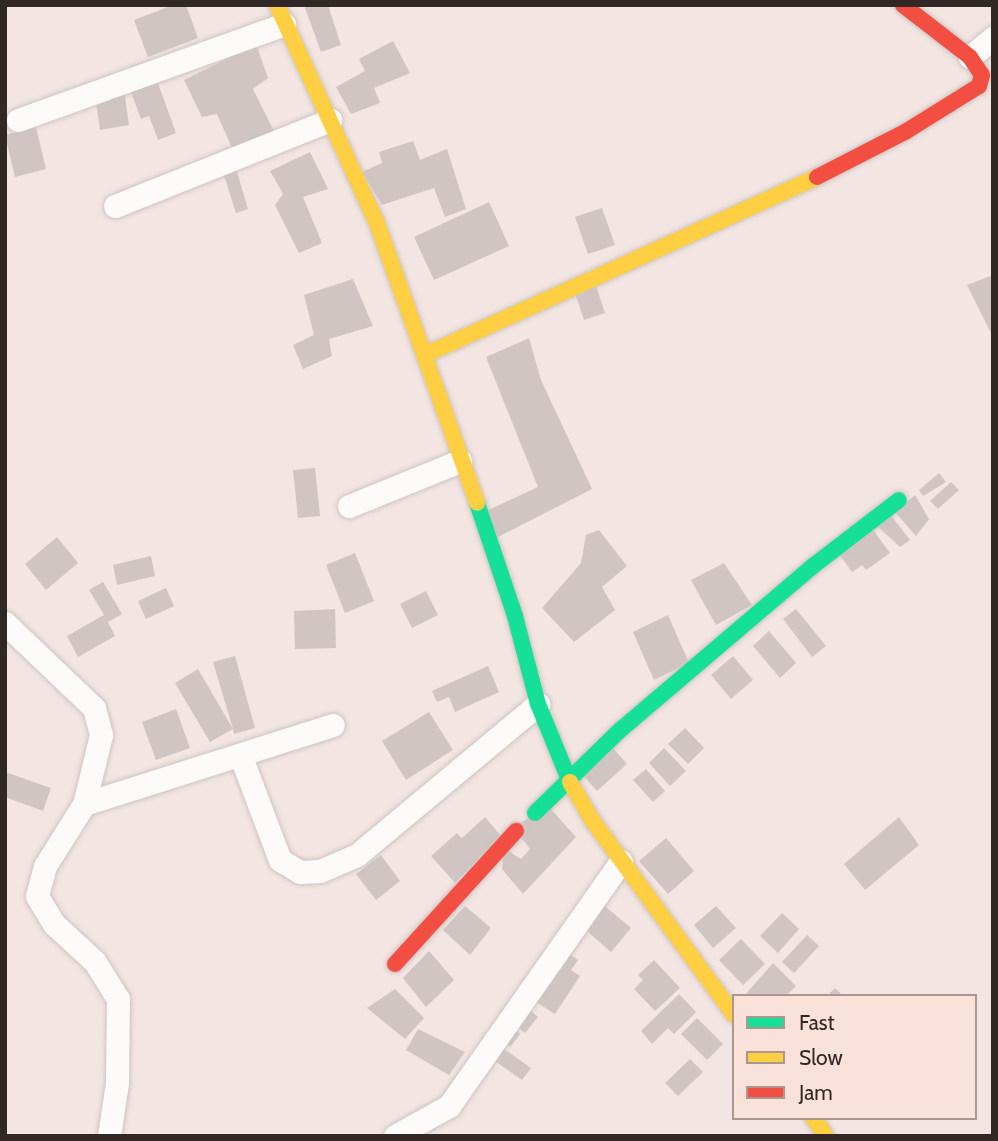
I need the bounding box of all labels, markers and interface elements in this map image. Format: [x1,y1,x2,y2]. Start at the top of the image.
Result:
legend [732,994,977,1120]
text: Fast [799,1010,835,1035]
text: Slow [799,1045,843,1070]
text: Jam [799,1080,833,1105]

